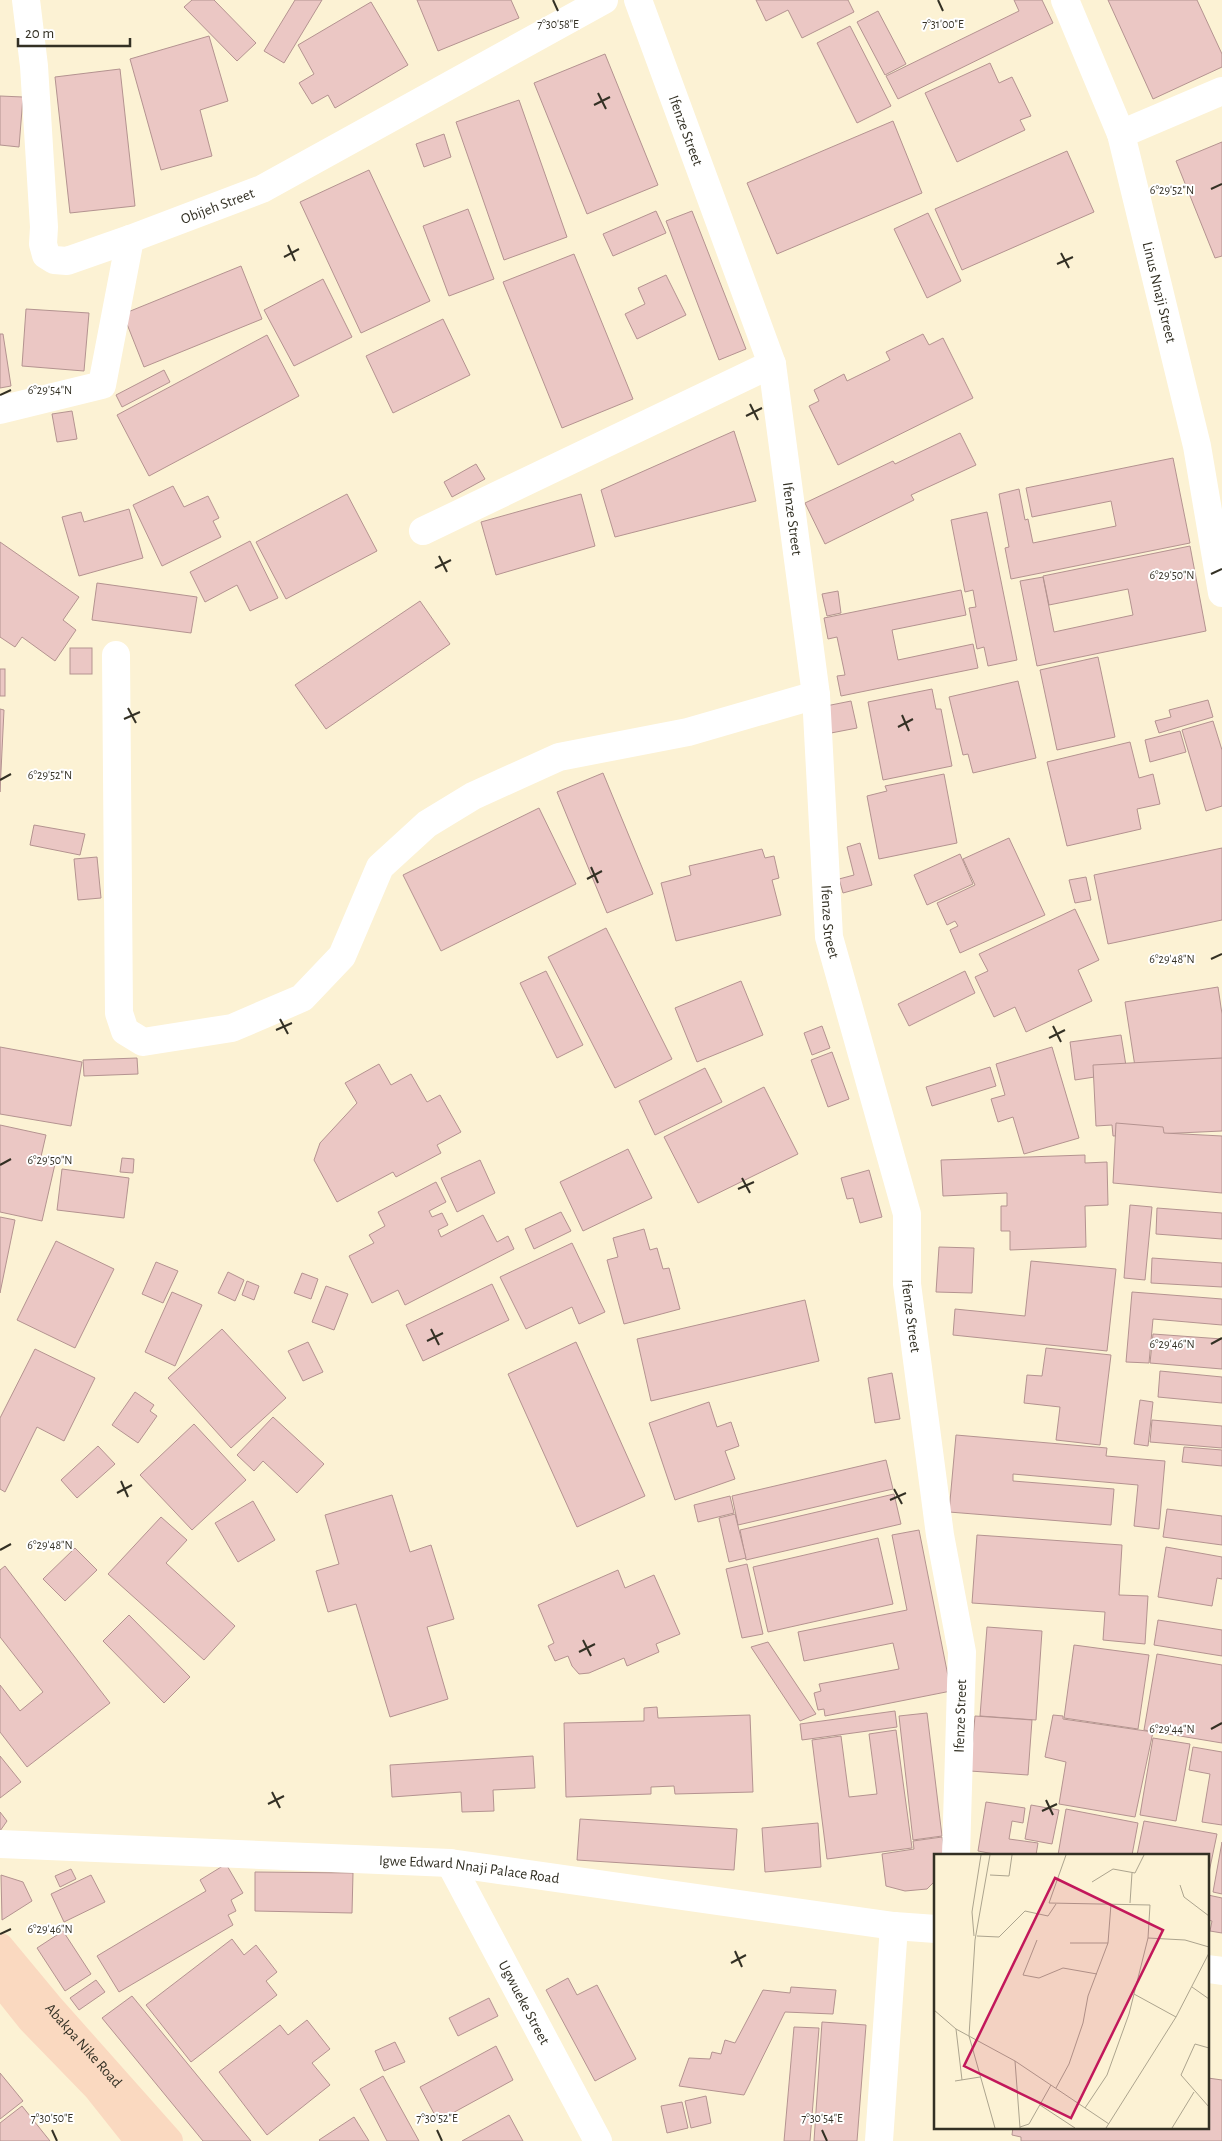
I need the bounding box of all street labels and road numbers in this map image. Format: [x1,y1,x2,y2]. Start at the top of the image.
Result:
street label: Ifenze Street [666,93,705,168]
street label: Obijeh Street [179,186,257,227]
street label: Linus Nnaji Street [1139,240,1179,345]
street label: Ifenze Street [780,481,804,557]
street label: Ifenze Street [818,885,842,960]
street label: Ifenze Street [899,1279,923,1354]
street label: Ifenze Street [952,1679,969,1753]
street label: Igwe Edward Nnaji Palace Road [379,1853,561,1886]
street label: Ugwueke Street [495,1958,552,2047]
street label: Abakpa Nike Road [42,2000,125,2091]

